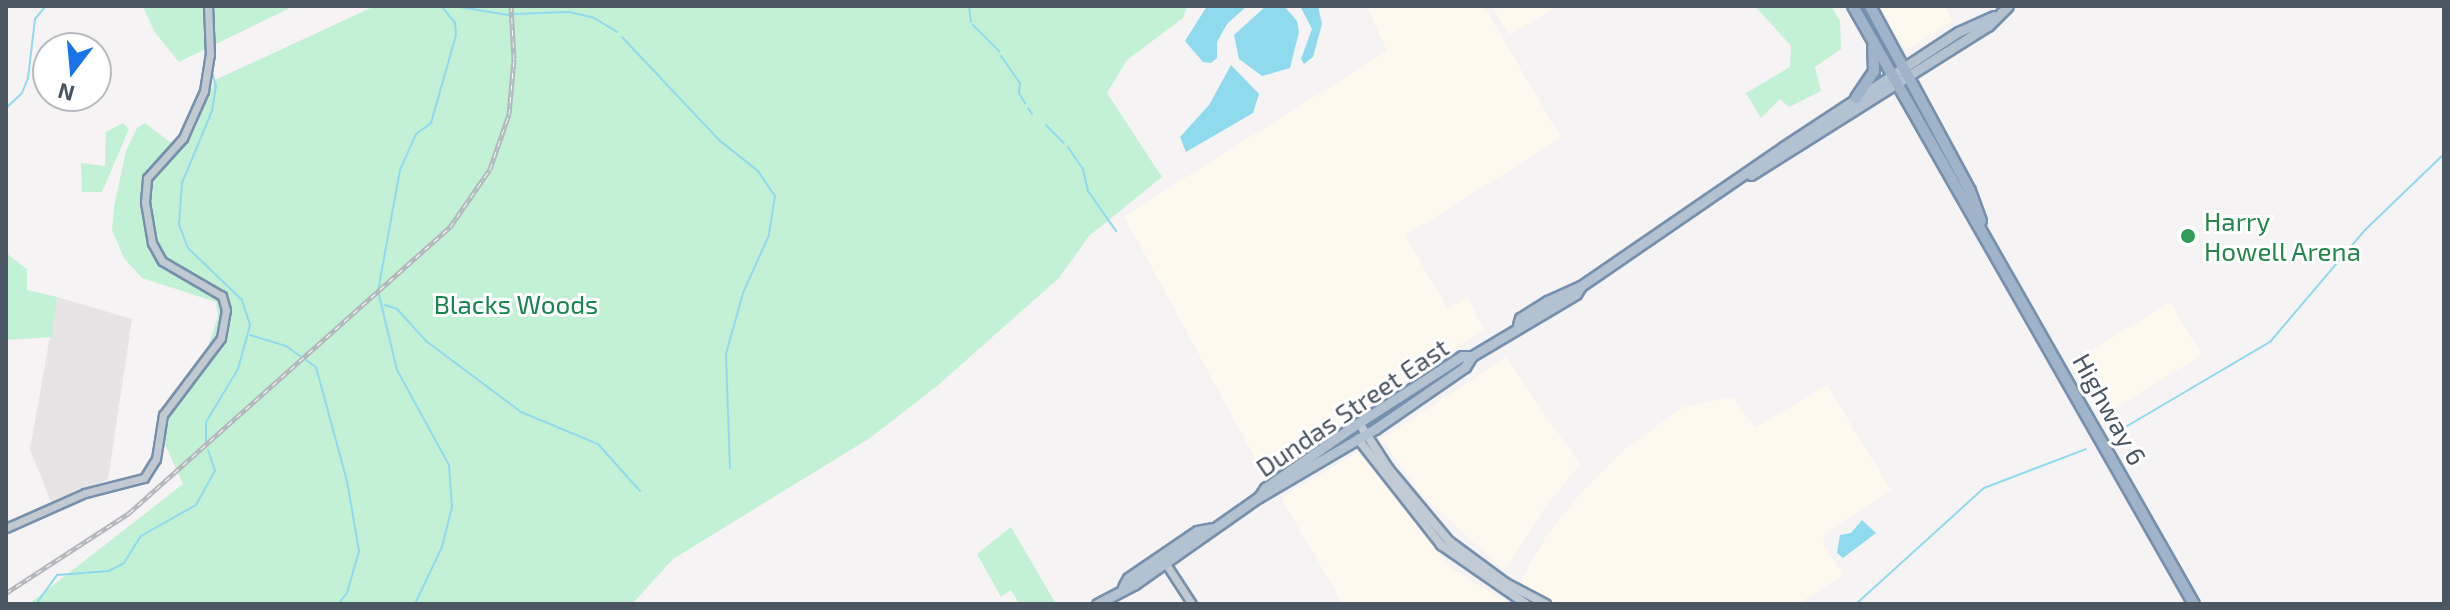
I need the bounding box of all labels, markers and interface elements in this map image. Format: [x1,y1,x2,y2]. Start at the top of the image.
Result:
north arrow [32,32,112,112]
text: N [55,78,77,108]
place label: Harry Howell Arena [2204,205,2362,266]
marker: Harry Howell Arena [2179,227,2197,245]
park label: Blacks Woods [434,288,598,320]
street label: Dundas Street East [1250,331,1454,483]
street label: Highway 6 [2066,347,2154,471]

